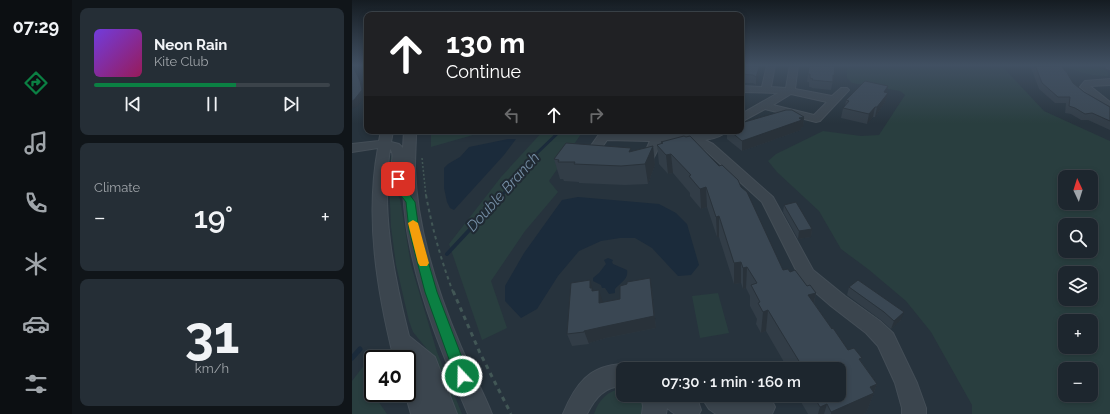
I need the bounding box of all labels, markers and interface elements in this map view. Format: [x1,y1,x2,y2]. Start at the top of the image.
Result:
text: 07:29 [13,16,59,37]
text: 130 m [446,27,525,60]
icon: ahead [380,28,432,80]
text: Neon Rain [154,36,227,54]
text: Kite Club [154,54,209,69]
text: Continue [446,61,521,82]
icon: directions [22,69,50,97]
icon: previous [122,93,144,115]
icon: pause [201,93,223,115]
icon: next [280,93,302,115]
icon: left [501,104,523,126]
icon: ahead [543,104,565,126]
icon: right [585,104,607,126]
icon: music [22,129,50,157]
water label: Double Branch [463,149,543,235]
pin [381,162,415,196]
icon: arrive [387,168,409,190]
north arrow [1058,170,1098,210]
map controls [1058,170,1098,402]
text: Climate [94,180,140,195]
icon: phone [22,189,50,217]
text: 19° [194,200,233,235]
text: − [94,204,106,230]
text: + [321,204,330,230]
button: search [1058,218,1098,258]
icon: climate [22,250,50,278]
button: layers [1058,266,1098,306]
text: 31 [185,304,239,365]
icon: car [22,310,50,338]
button: + [1058,314,1098,354]
speed limit sign: 40 [364,350,416,402]
position arrow [441,355,483,397]
text: km/h [195,361,229,376]
button: − [1058,362,1098,402]
icon: filters [22,370,50,398]
text: 07:30 · 1 min · 160 m [661,373,801,391]

